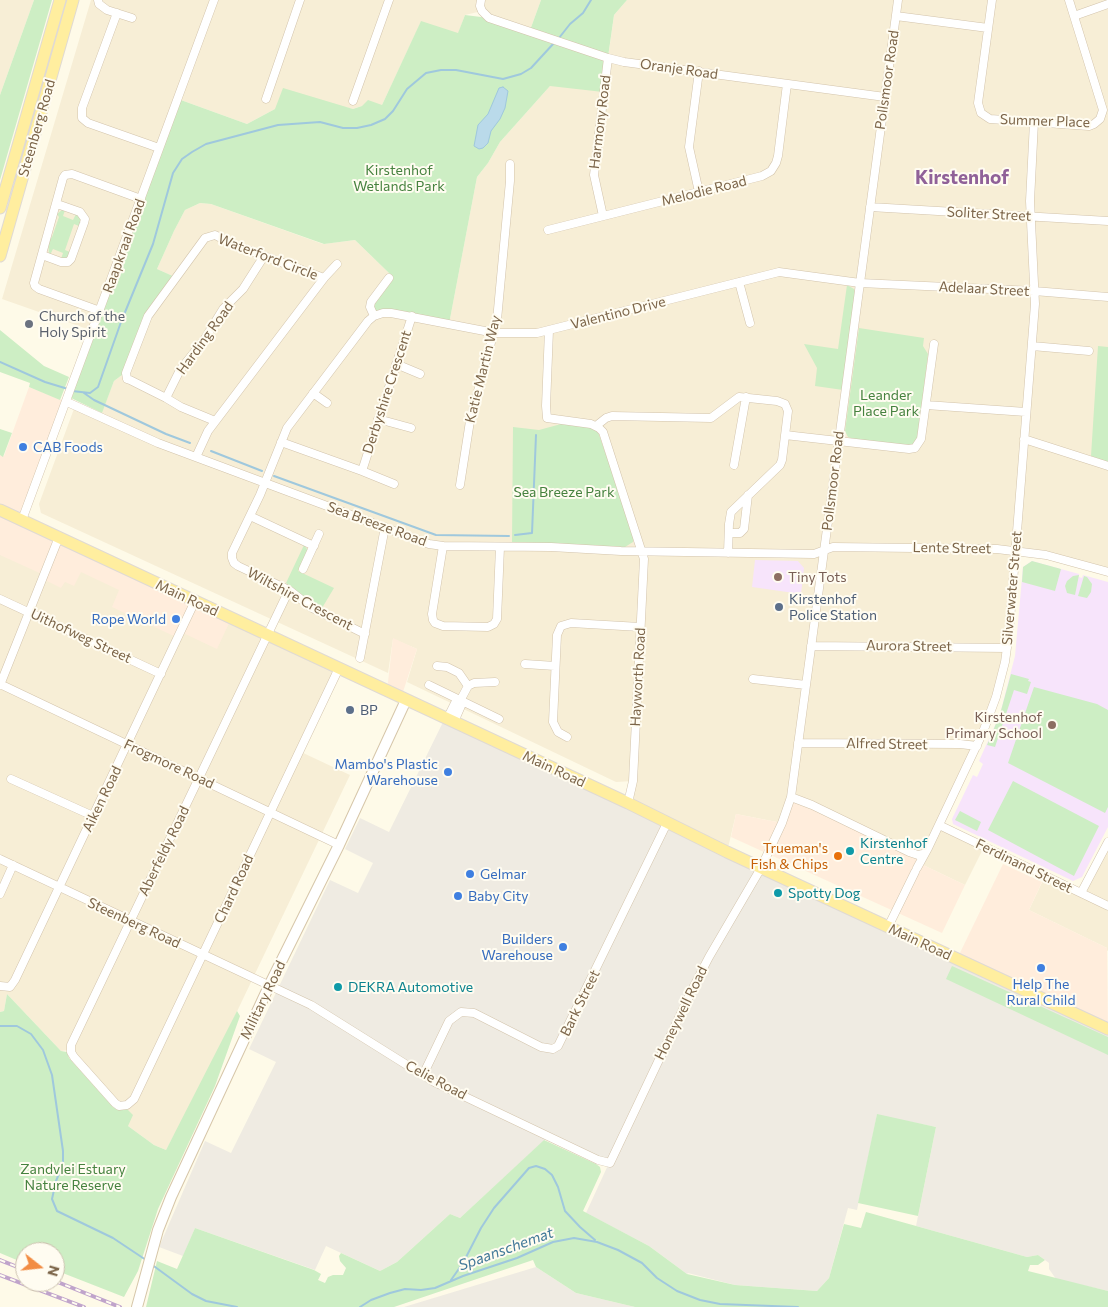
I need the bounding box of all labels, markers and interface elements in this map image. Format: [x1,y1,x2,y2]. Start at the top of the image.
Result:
street label: Pollsmoor Road [872,29,902,131]
street label: Oranje Road [639,55,719,83]
street label: Harmony Road [586,74,614,170]
street label: Steenberg Road [15,77,59,179]
street label: Summer Place [1000,111,1090,131]
park label: Kirstenhof Wetlands Park [353,162,445,194]
district label: Kirstenhof [915,167,1009,189]
street label: Melodie Road [660,172,748,210]
street label: Raapkraal Road [99,197,149,295]
street label: Soliter Street [946,203,1032,225]
street label: Waterford Circle [216,230,320,284]
street label: Adelaar Street [938,278,1030,300]
street label: Valentino Drive [569,293,667,333]
street label: Harding Road [173,298,237,378]
place label: Church of the Holy Spirit [39,308,125,341]
street label: Katie Martin Way [462,313,504,425]
marker: Church of the Holy Spirit [23,318,35,330]
street label: Derbyshire Crescent [359,328,415,456]
park label: Leander Place Park [853,387,919,420]
street label: Pollsmoor Road [819,430,847,532]
place label: CAB Foods [33,439,103,455]
marker: CAB Foods [17,441,29,453]
park label: Sea Breeze Park [513,484,615,500]
street label: Sea Breeze Road [325,498,429,550]
street label: Silverwater Street [999,530,1025,646]
street label: Lente Street [913,539,991,557]
street label: Wiltshire Crescent [244,564,356,634]
place label: Tiny Tots [788,569,847,585]
marker: Tiny Tots [772,571,784,583]
street label: Main Road [153,576,221,620]
place label: Kirstenhof Police Station [789,591,877,624]
marker: Kirstenhof Police Station [773,601,785,613]
street label: Uithofweg Street [28,605,134,667]
place label: Rope World [91,611,166,627]
marker: Rope World [170,613,182,625]
street label: Hayworth Road [627,627,649,727]
street label: Aurora Street [866,637,952,655]
place label: BP [360,702,378,718]
marker: BP [344,704,356,716]
place label: Kirstenhof Primary School [946,709,1042,742]
marker: Kirstenhof Primary School [1046,719,1058,731]
street label: Alfred Street [846,735,928,753]
street label: Frogmore Road [121,736,217,792]
street label: Main Road [520,747,588,791]
place label: Mambo's Plastic Warehouse [334,756,438,789]
street label: Aiken Road [79,763,125,835]
marker: Mambo's Plastic Warehouse [442,766,454,778]
street label: Aberfeldy Road [135,803,193,899]
place label: Kirstenhof Centre [860,835,928,868]
street label: Ferdinand Street [973,835,1075,897]
place label: Trueman's Fish & Chips [751,840,828,872]
marker: Kirstenhof Centre [844,845,856,857]
marker: Trueman's Fish & Chips [832,850,844,862]
street label: Chard Road [211,852,257,926]
place label: Gelmar [480,866,526,882]
marker: Gelmar [464,868,476,880]
place label: Spotty Dog [788,885,860,901]
marker: Spotty Dog [772,887,784,899]
place label: Baby City [468,888,529,904]
marker: Baby City [452,890,464,902]
street label: Steenberg Road [85,894,183,952]
street label: Main Road [886,920,954,964]
place label: Builders Warehouse [481,931,553,964]
marker: Builders Warehouse [557,941,569,953]
street label: Military Road [237,958,289,1042]
marker: Help The Rural Child [1035,962,1047,974]
street label: Honeywell Road [651,963,711,1063]
street label: Bark Street [557,967,603,1039]
place label: Help The Rural Child [1007,976,1075,1009]
place label: DEKRA Automotive [348,979,473,995]
marker: DEKRA Automotive [332,981,344,993]
street label: Celie Road [403,1057,469,1103]
park label: Zandvlei Estuary Nature Reserve [20,1161,126,1194]
water label: Spaanschemat [456,1223,556,1275]
north arrow [15,1242,65,1292]
text: N [44,1264,64,1278]

